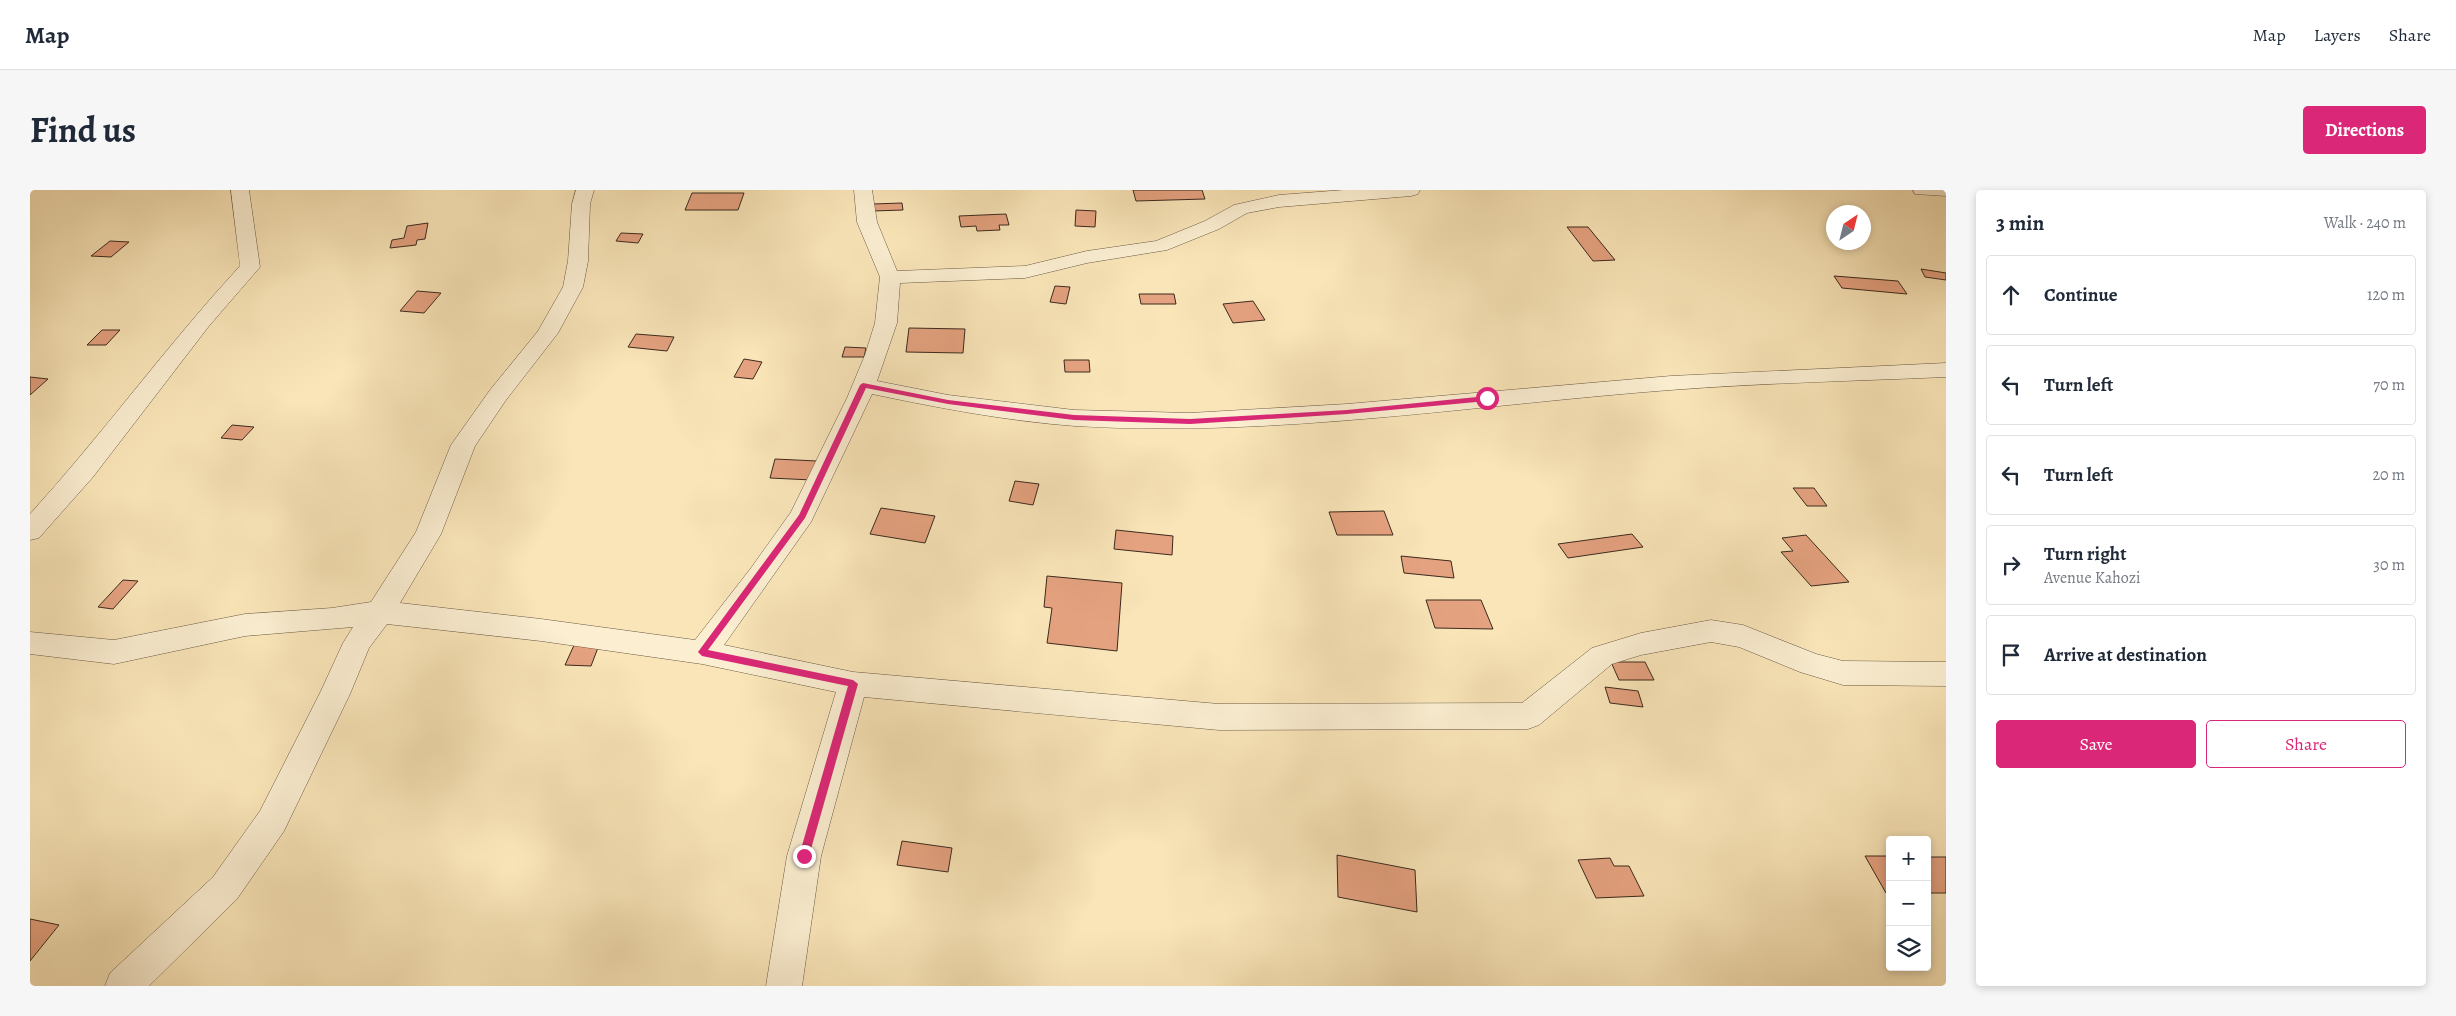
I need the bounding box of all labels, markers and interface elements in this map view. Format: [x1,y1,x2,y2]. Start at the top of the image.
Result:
text: Map [25,19,69,51]
text: Map [2253,23,2286,47]
text: Layers [2314,23,2361,47]
text: Share [2389,23,2431,47]
text: Find us [30,106,136,154]
button: Directions [2303,106,2426,154]
north arrow [1826,205,1871,250]
text: 3 min [1996,209,2044,237]
text: Walk · 240 m [2324,212,2406,234]
icon: ahead [1997,281,2025,309]
text: Continue [2044,282,2118,308]
text: 120 m [2367,284,2405,306]
icon: left [1997,371,2025,399]
text: Turn left [2044,372,2113,398]
text: 70 m [2373,374,2405,396]
route start [1476,387,1499,410]
icon: left [1997,461,2025,489]
text: Turn left [2044,462,2113,488]
text: 20 m [2372,464,2405,486]
text: Turn right [2044,541,2126,567]
icon: right [1997,551,2025,579]
text: 30 m [2373,554,2405,576]
text: Avenue Kahozi [2044,567,2141,589]
icon: arrive [1997,641,2025,669]
text: Arrive at destination [2044,642,2207,668]
button: Save [1996,720,2196,768]
button: Share [2206,720,2406,768]
map controls [1886,836,1931,971]
button: + [1886,836,1931,881]
route end [793,845,816,868]
button: − [1886,881,1931,926]
button: layers [1886,926,1931,971]

